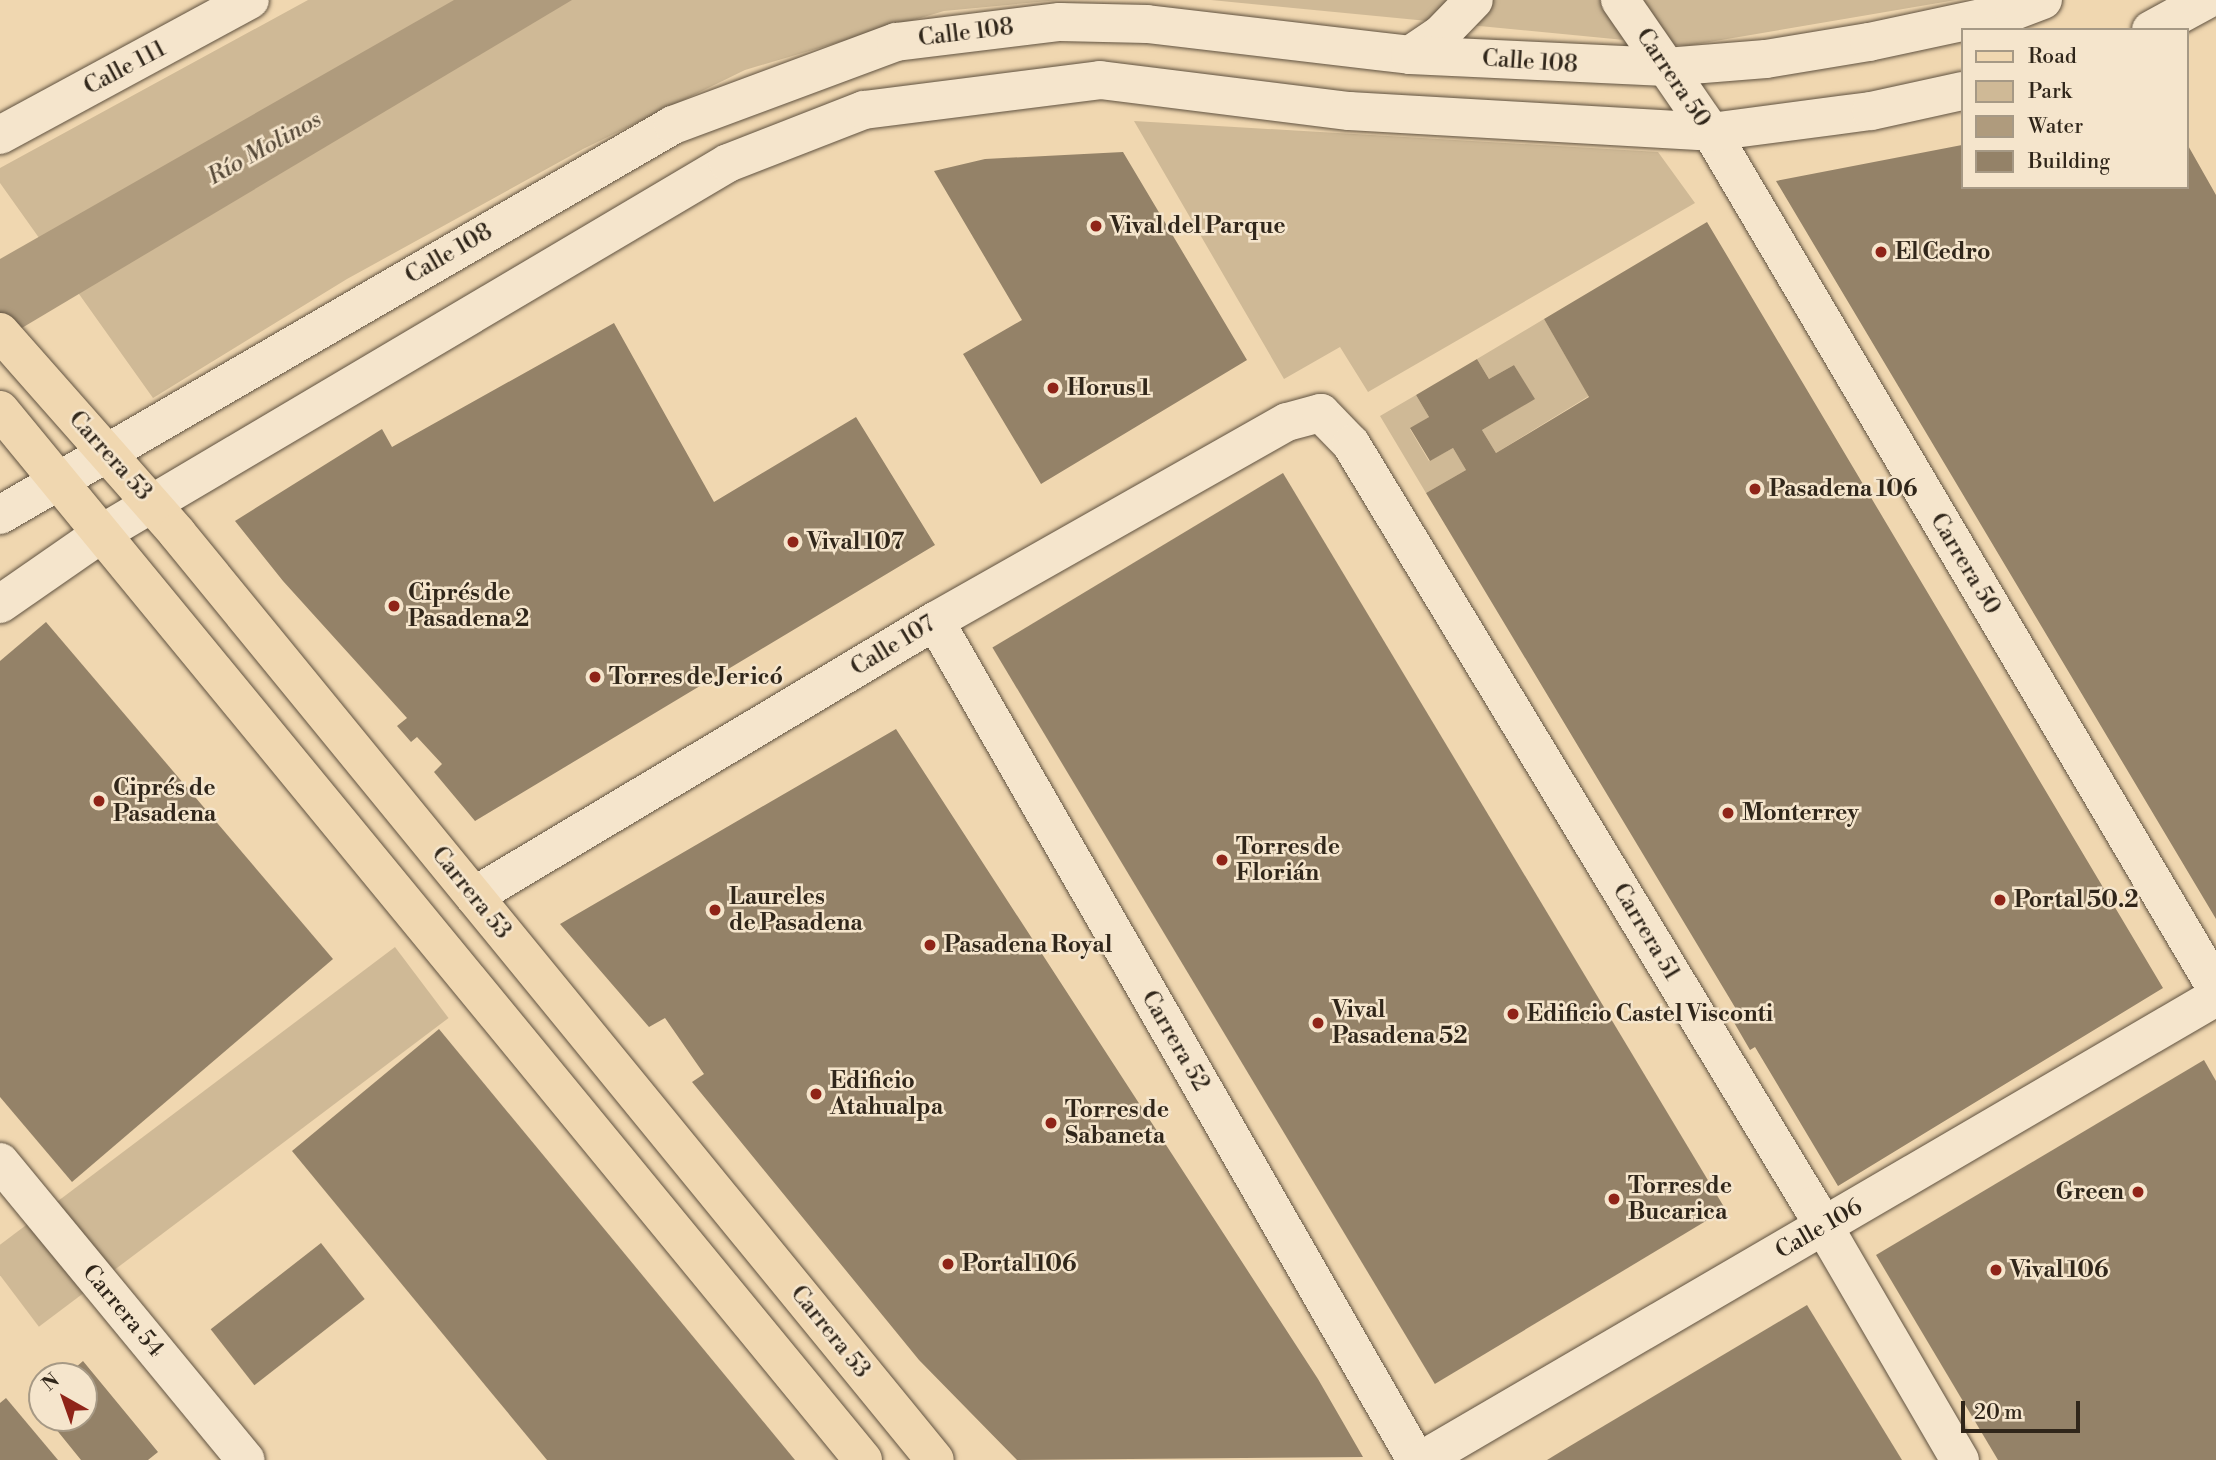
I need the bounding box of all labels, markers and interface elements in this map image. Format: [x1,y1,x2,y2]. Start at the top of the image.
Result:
street label: Calle 108 [917,13,1015,53]
street label: Carrera 50 [1630,23,1716,133]
legend [1960,28,2188,189]
street label: Calle 111 [79,35,171,101]
text: Road [2028,44,2077,70]
street label: Calle 108 [1481,45,1579,79]
text: Park [2028,79,2072,105]
water label: Río Molinos [203,106,327,192]
text: Water [2028,114,2083,140]
text: Building [2028,149,2110,175]
place label: Vival del Parque [1110,212,1286,240]
street label: Calle 108 [401,218,497,290]
marker: Vival del Parque [1088,218,1104,234]
place label: El Cedro [1895,238,1990,266]
marker: El Cedro [1873,244,1889,260]
place label: Horus 1 [1067,374,1150,402]
marker: Horus 1 [1045,380,1061,396]
street label: Carrera 53 [63,406,157,506]
place label: Pasadena 106 [1769,475,1917,503]
marker: Pasadena 106 [1747,481,1763,497]
street label: Carrera 50 [1924,508,2006,620]
place label: Vival 107 [807,528,904,556]
marker: Vival 107 [785,534,801,550]
place label: Ciprés de Pasadena 2 [408,579,529,633]
marker: Ciprés de Pasadena 2 [386,598,402,614]
street label: Calle 107 [846,610,940,682]
place label: Torres de Jericó [609,663,783,691]
marker: Torres de Jericó [587,669,603,685]
place label: Ciprés de Pasadena [113,774,216,828]
marker: Ciprés de Pasadena [91,793,107,809]
place label: Monterrey [1742,799,1859,827]
marker: Monterrey [1720,805,1736,821]
place label: Torres de Florián [1236,833,1340,887]
street label: Carrera 53 [425,841,517,945]
marker: Torres de Florián [1214,852,1230,868]
street label: Carrera 51 [1606,879,1686,985]
place label: Laureles de Pasadena [729,883,863,937]
place label: Portal 50.2 [2014,886,2139,914]
marker: Portal 50.2 [1992,892,2008,908]
marker: Laureles de Pasadena [707,902,723,918]
place label: Pasadena Royal [944,931,1112,959]
marker: Pasadena Royal [922,937,938,953]
street label: Carrera 52 [1135,986,1215,1096]
place label: Vival Pasadena 52 [1332,996,1468,1050]
place label: Edificio Castel Visconti [1527,1000,1773,1028]
marker: Edificio Castel Visconti [1505,1006,1521,1022]
marker: Vival Pasadena 52 [1310,1015,1326,1031]
place label: Edificio Atahualpa [830,1067,943,1121]
marker: Edificio Atahualpa [808,1086,824,1102]
place label: Torres de Sabaneta [1065,1096,1169,1150]
marker: Torres de Sabaneta [1043,1115,1059,1131]
place label: Torres de Bucarica [1628,1172,1732,1226]
place label: Green [2056,1178,2124,1206]
marker: Green [2130,1184,2146,1200]
marker: Torres de Bucarica [1606,1191,1622,1207]
street label: Calle 106 [1771,1193,1867,1265]
place label: Portal 106 [962,1250,1076,1278]
marker: Portal 106 [940,1256,956,1272]
place label: Vival 106 [2010,1256,2108,1284]
street label: Carrera 54 [76,1259,170,1363]
marker: Vival 106 [1988,1262,2004,1278]
street label: Carrera 53 [784,1280,876,1384]
north arrow [28,1362,98,1432]
text: N [37,1368,64,1396]
scale bar [1964,1386,2083,1430]
text: 20 m [1974,1400,2023,1426]

